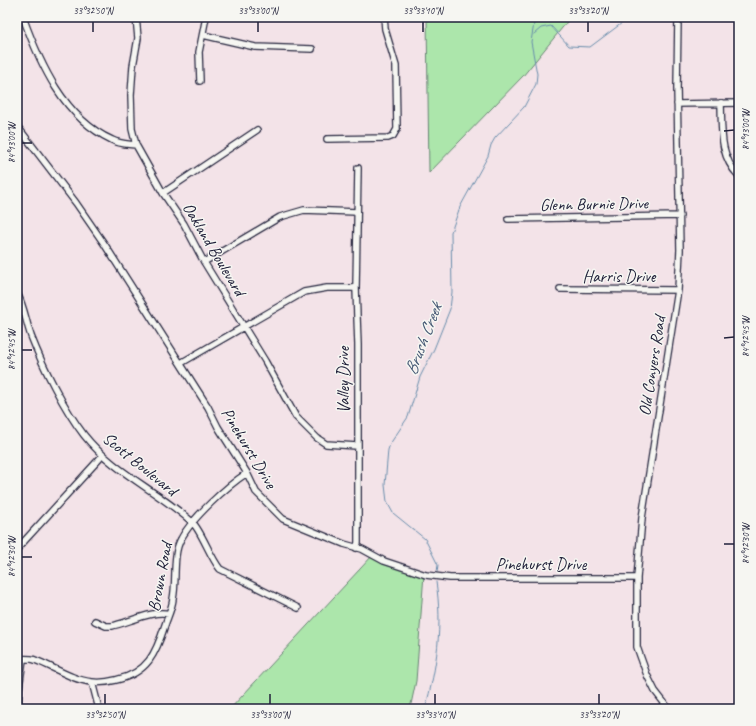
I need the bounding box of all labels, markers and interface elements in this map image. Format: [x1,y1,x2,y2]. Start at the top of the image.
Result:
text: 33°32'50"N [73,4,115,17]
text: 33°33'00"N [238,4,280,17]
text: 33°33'10"N [403,4,445,17]
text: 33°33'20"N [568,4,610,17]
text: 84°13'00"W [739,108,752,150]
text: 84°13'00"W [5,121,18,163]
street label: Glenn Burnie Drive [540,193,650,215]
street label: Oakland Boulevard [178,199,252,302]
street label: Harris Drive [583,266,657,287]
water label: Brush Creek [399,297,448,378]
street label: Old Conyers Road [634,312,671,417]
text: 84°12'45"W [739,315,752,357]
text: 84°12'45"W [5,328,18,370]
street label: Valley Drive [333,345,354,413]
street label: Pinehurst Drive [217,404,282,493]
street label: Scott Boulevard [98,428,183,502]
text: 84°12'30"W [739,522,752,564]
text: 84°12'30"W [5,535,18,577]
street label: Brown Road [143,539,177,613]
street label: Pinehurst Drive [496,554,588,575]
text: 33°32'50"N [85,708,127,721]
text: 33°33'00"N [250,708,292,721]
text: 33°33'10"N [415,708,457,721]
text: 33°33'20"N [579,708,621,721]

